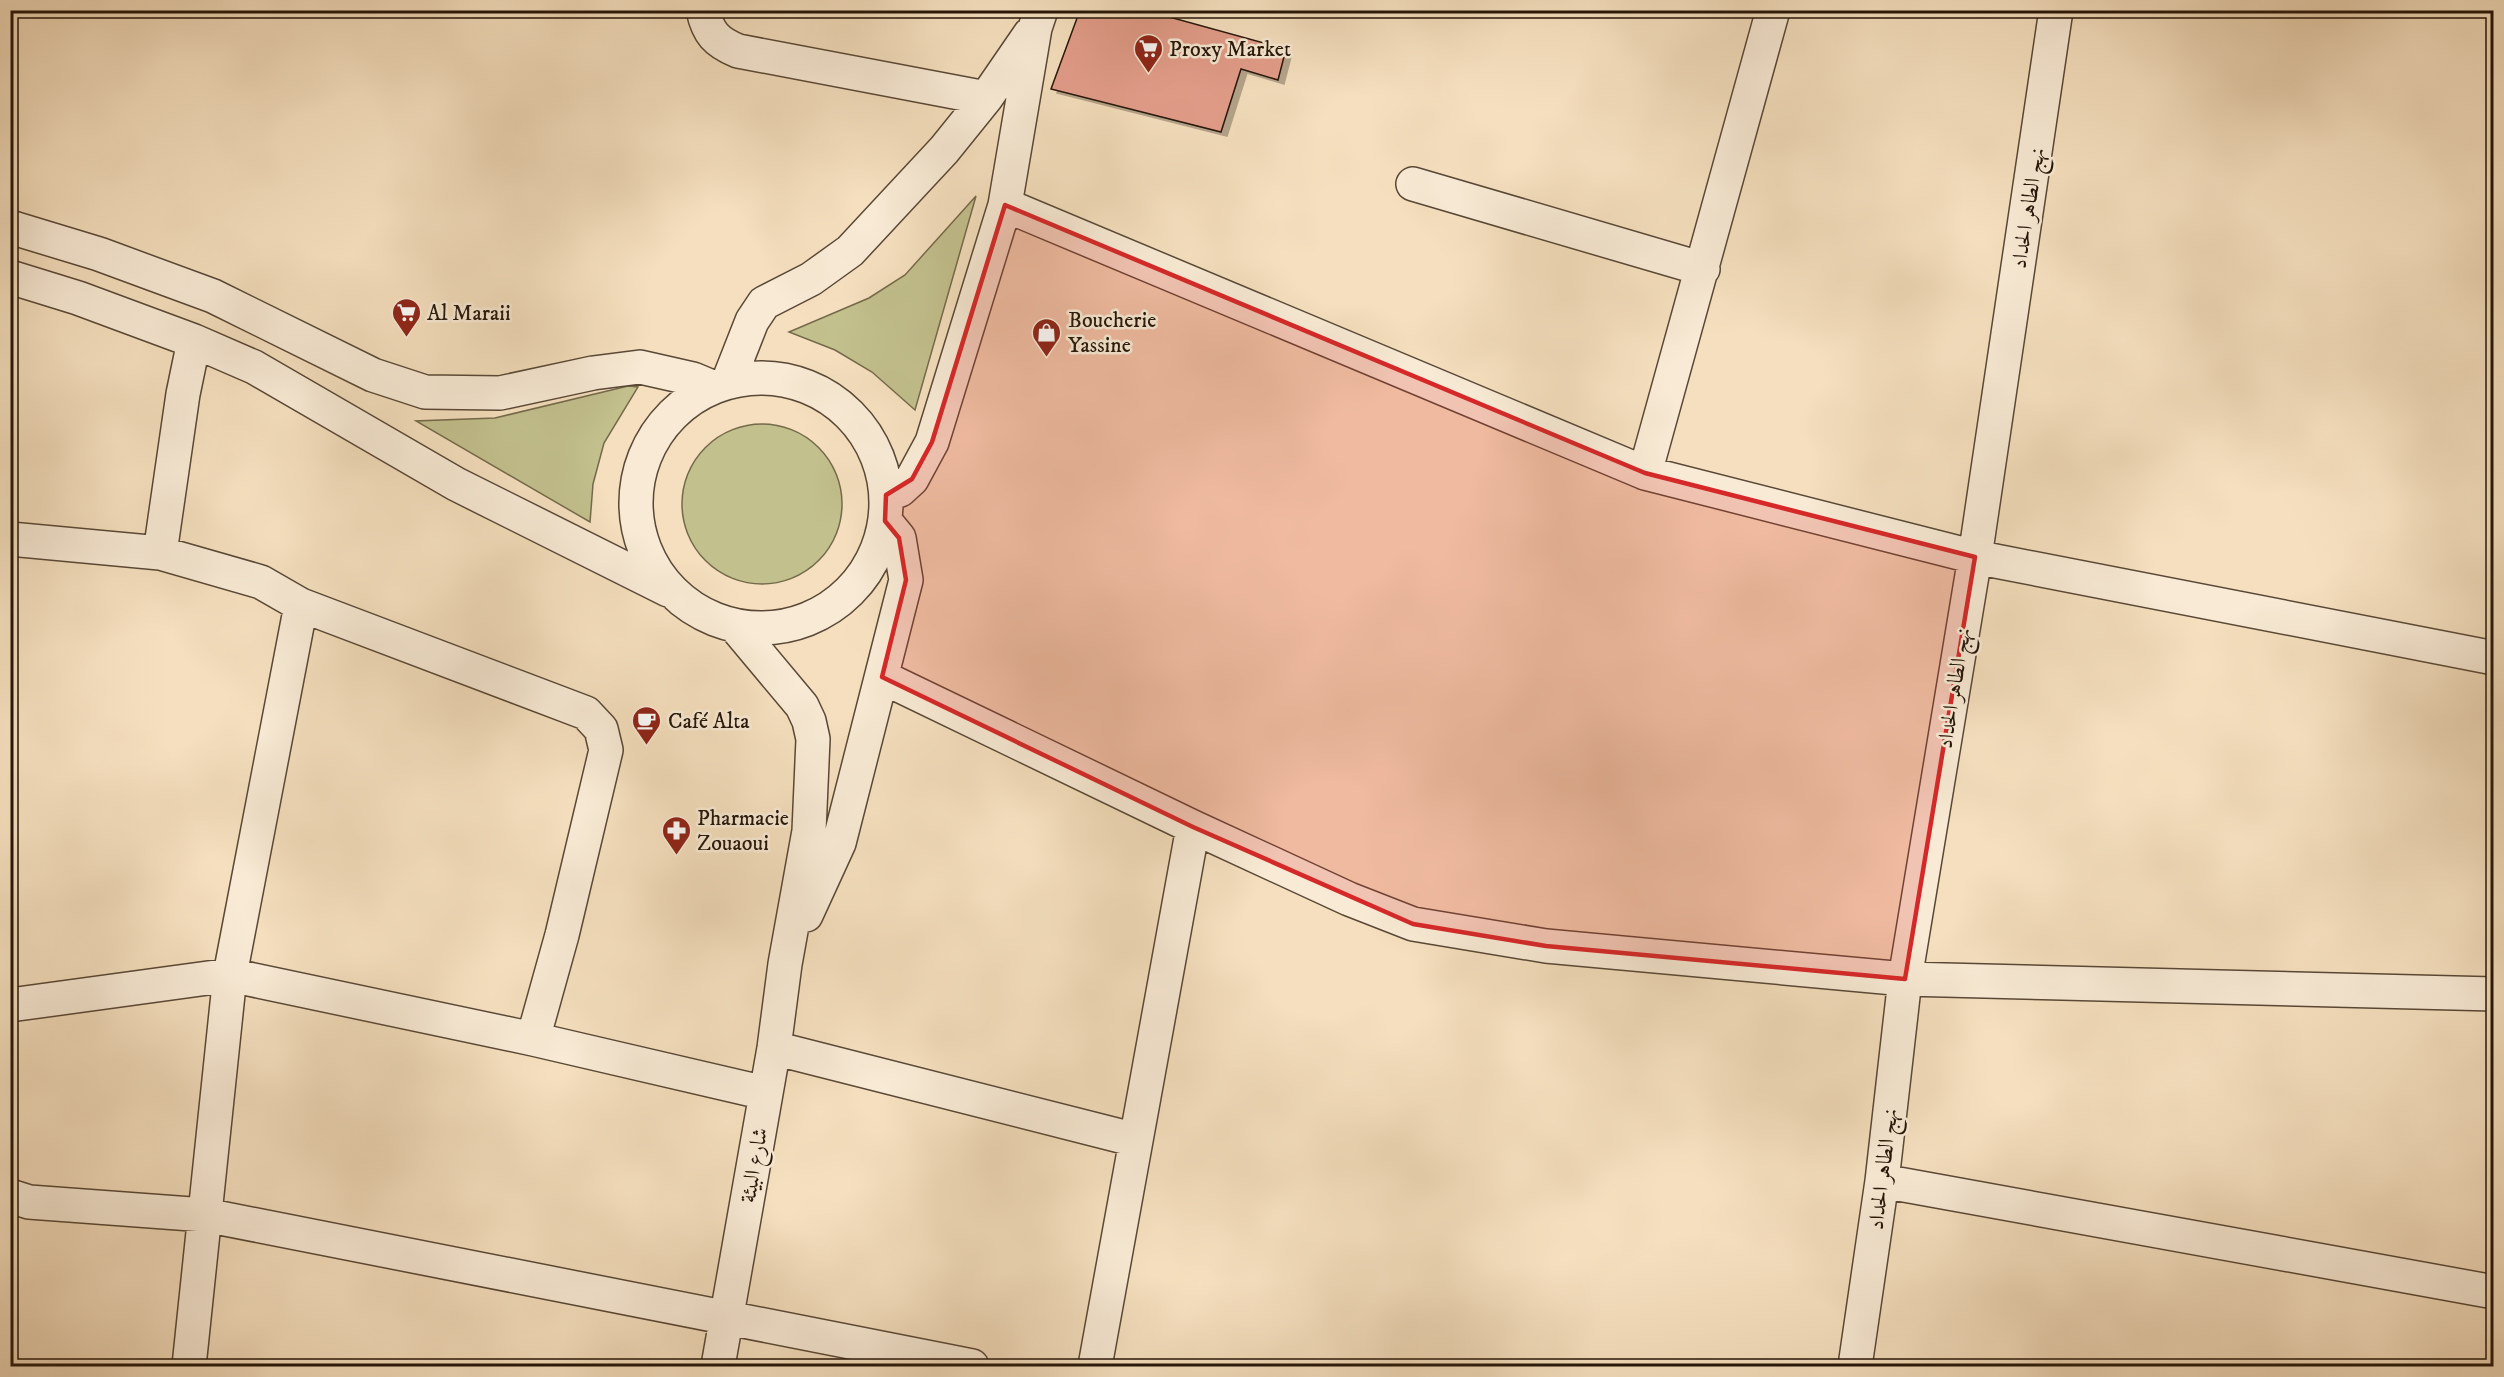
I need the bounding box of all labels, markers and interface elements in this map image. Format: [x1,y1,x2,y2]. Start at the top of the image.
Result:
supermarket icon: Proxy Market [1132,32,1164,74]
place label: Proxy Market [1169,36,1291,63]
street label: نهج الطاهر الحداد [2006,146,2056,271]
supermarket icon: Al Maraii [390,296,422,338]
place label: Al Maraii [427,300,511,327]
place label: Boucherie Yassine [1068,307,1156,359]
shop icon: Boucherie Yassine [1031,316,1063,358]
street label: نهج الطاهر الحداد [1932,626,1982,751]
cafe icon: Café Alta [631,704,663,746]
place label: Café Alta [668,708,750,735]
place label: Pharmacie Zouaoui [697,805,789,857]
pharmacy icon: Pharmacie Zouaoui [660,814,692,856]
street label: نهج الطاهر الحداد [1863,1107,1909,1232]
street label: شارع البيئة [735,1126,778,1206]

